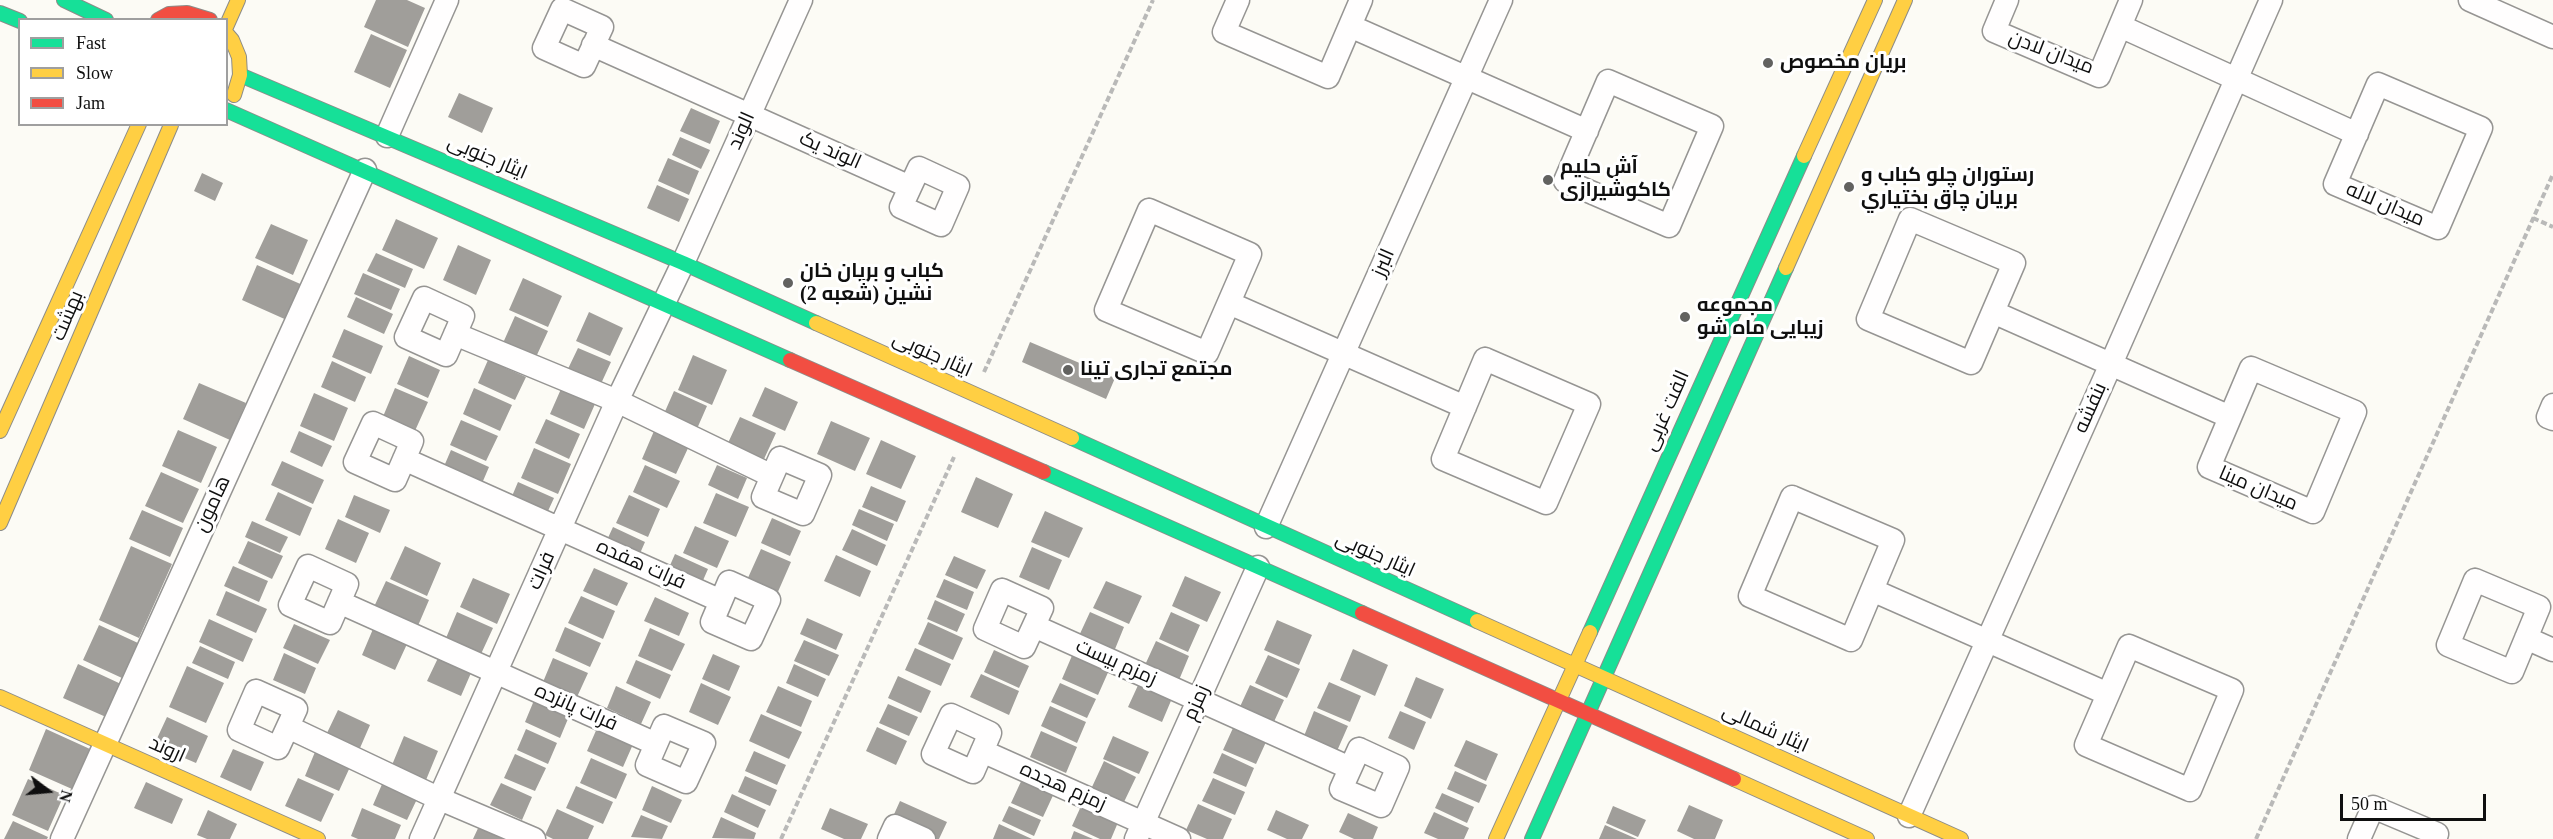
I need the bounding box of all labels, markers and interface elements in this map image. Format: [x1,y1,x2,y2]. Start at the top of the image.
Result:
legend [18,18,228,126]
street label: میدان لادن [2005,26,2097,80]
text: Fast [76,33,106,53]
place label: بریان مخصوص [1780,51,1907,75]
marker: بریان مخصوص [1761,56,1775,70]
text: Slow [76,63,113,83]
text: Jam [76,93,105,113]
street label: الوند [723,109,761,153]
street label: الوند یک [795,127,865,175]
street label: ایثار جنوبی [444,130,530,186]
place label: آش حلیم کاکوشیرازی [1560,156,1671,203]
place label: رستوران چلو كباب و بريان چاق بختياري [1861,164,2034,211]
marker: آش حلیم کاکوشیرازی [1541,173,1555,187]
street label: میدان لاله [2342,178,2428,232]
marker: رستوران چلو كباب و بريان چاق بختياري [1842,180,1856,194]
street label: البرز [1367,245,1401,281]
place label: کباب و بریان خان نشین (شعبه 2) [800,260,944,307]
marker: کباب و بریان خان نشین (شعبه 2) [781,276,795,290]
street label: بهشت [47,287,89,345]
place label: مجموعه زیبایی ماه شو [1697,294,1823,341]
marker: مجموعه زیبایی ماه شو [1678,310,1692,324]
street label: ایثار جنوبی [889,327,975,383]
place label: مجتمع تجاری تینا [1080,358,1232,382]
marker: مجتمع تجاری تینا [1061,363,1075,377]
street label: الفت غربی [1639,367,1695,455]
street label: بنفشه [2069,379,2113,437]
street label: میدان مینا [2215,462,2301,516]
street label: هامون [190,472,236,536]
street label: ایثار جنوبی [1332,527,1418,583]
street label: فرات هفده [593,535,689,595]
street label: فرات [523,548,561,594]
street label: زمزم بیست [1072,634,1160,692]
street label: فرات پانزده [531,679,621,737]
street label: زمزم [1179,681,1215,725]
street label: ایثار شمالی [1718,699,1812,759]
street label: اروند [145,731,189,769]
street label: زمزم هجده [1016,757,1110,817]
north arrow [18,761,78,821]
scale bar [2343,782,2488,820]
text: N [56,788,76,804]
text: 50 m [2351,794,2388,814]

